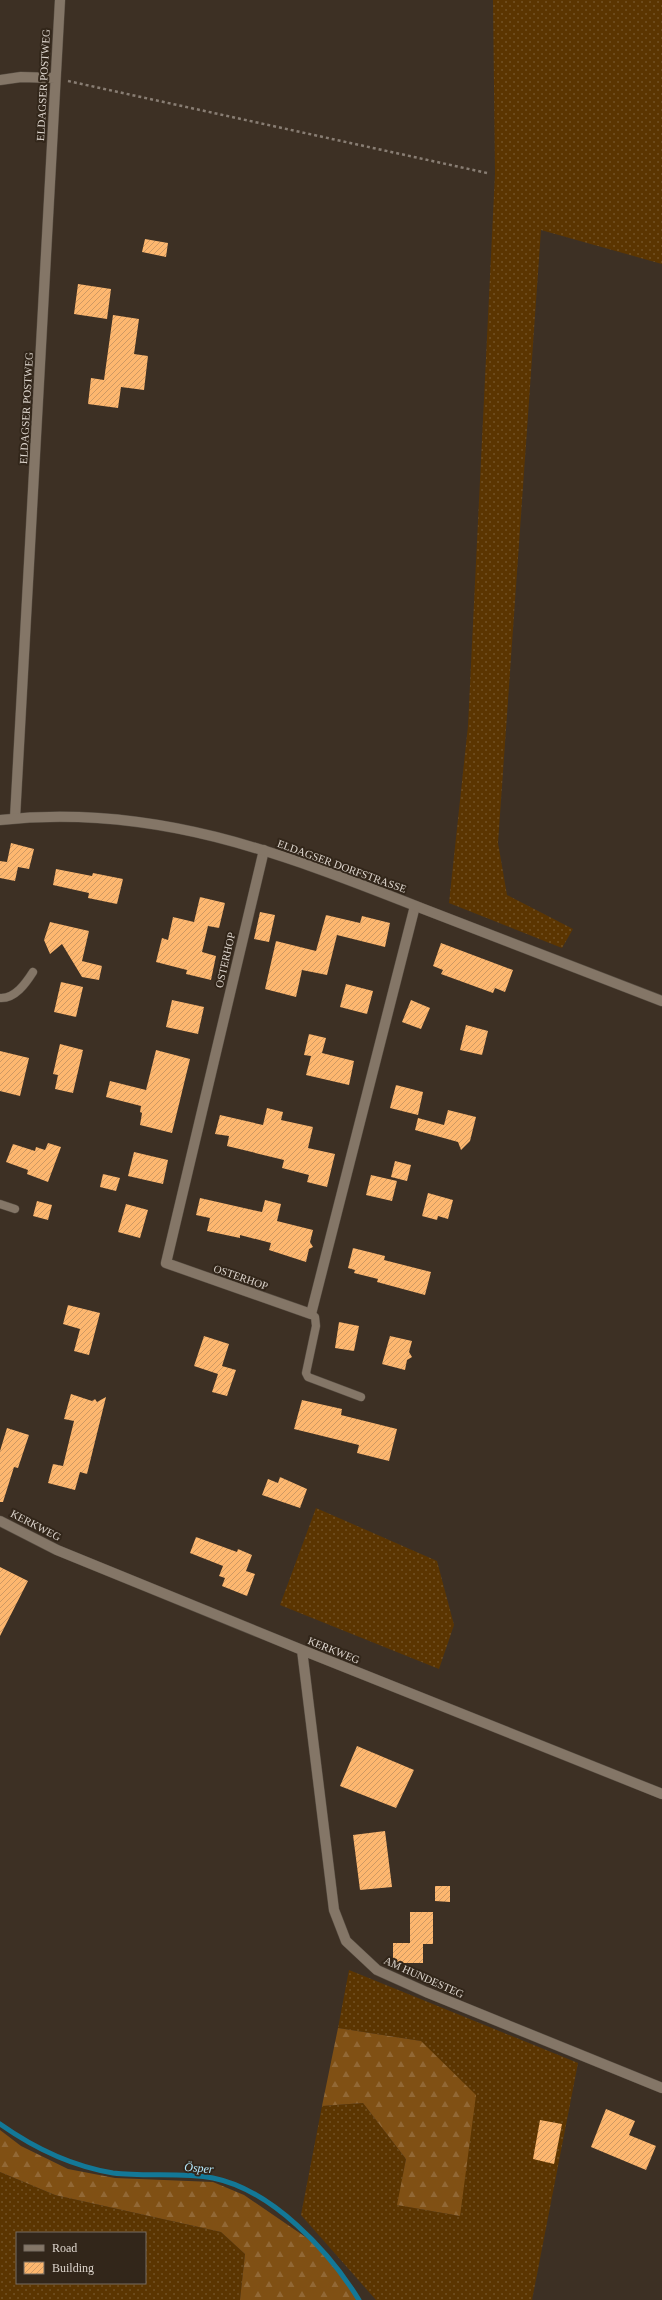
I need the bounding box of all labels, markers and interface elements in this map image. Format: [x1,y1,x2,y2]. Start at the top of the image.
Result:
street label: ELDAGSER POSTWEG [34,29,52,141]
street label: ELDAGSER POSTWEG [17,352,35,464]
street label: ELDAGSER DORFSTRASSE [276,837,409,895]
street label: OSTERHOP [213,931,237,989]
street label: OSTERHOP [212,1262,270,1292]
street label: KERKWEG [9,1507,63,1543]
street label: KERKWEG [306,1634,362,1666]
street label: AM HUNDESTEG [382,1954,466,2000]
water label: Ösper [184,2159,215,2176]
legend [16,2232,146,2284]
text: Road [52,2241,77,2255]
text: Building [52,2261,94,2275]

